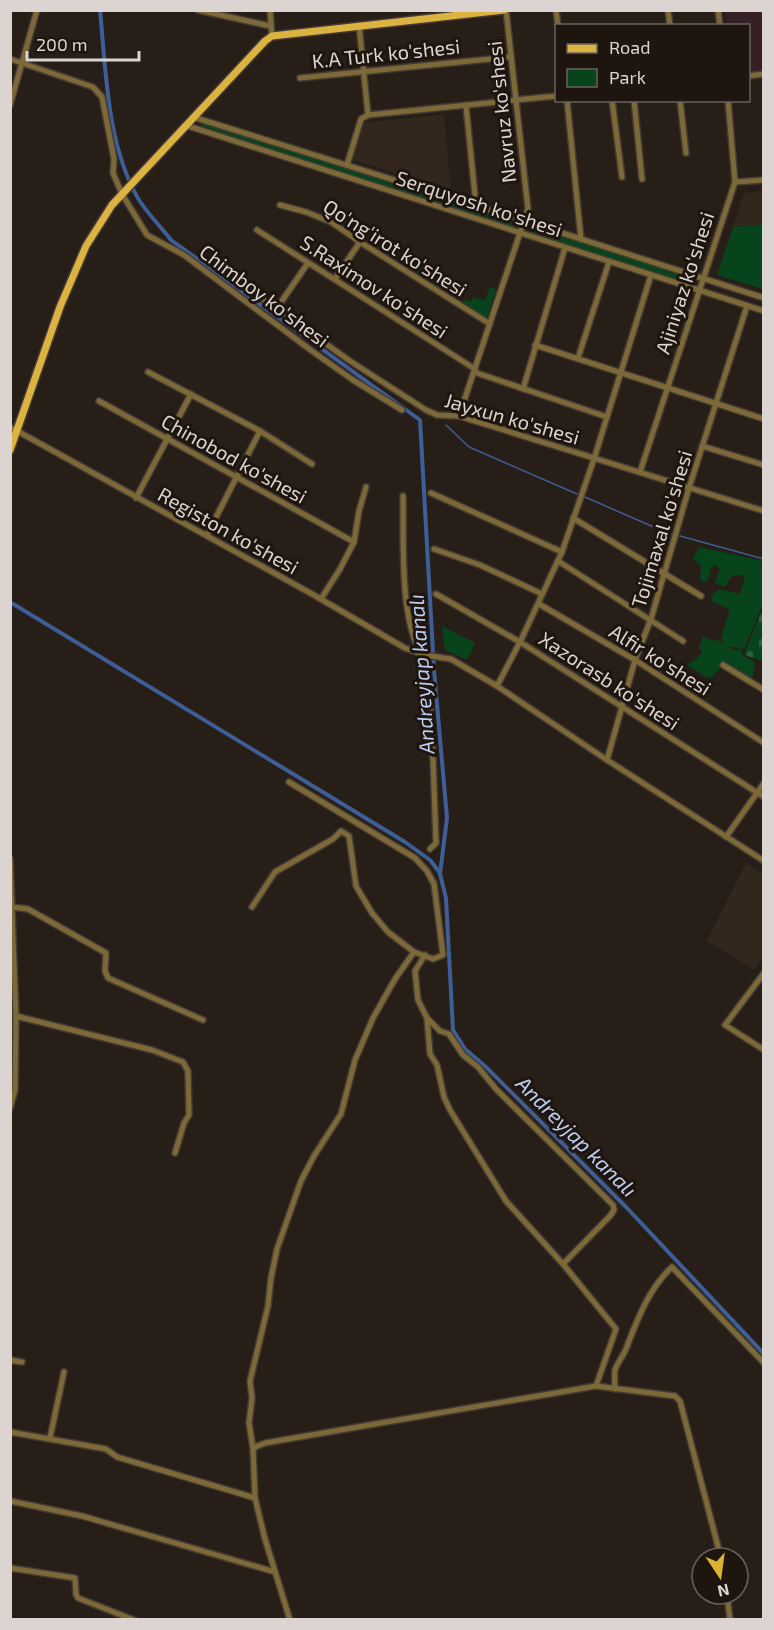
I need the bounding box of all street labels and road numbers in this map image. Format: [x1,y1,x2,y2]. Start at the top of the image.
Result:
street label: K.A Turk ko'shesi [311,33,461,73]
street label: Navruz ko'shesi [482,40,520,184]
street label: Serquyosh ko'shesi [393,165,565,241]
street label: Qo'ng'irot ko'shesi [319,193,472,301]
street label: Ajiniyaz ko'shesi [650,209,718,357]
street label: S.Raximov ko'shesi [296,230,453,343]
street label: Chimboy ko'shesi [195,239,334,352]
street label: Jayxun ko'shesi [442,387,582,449]
street label: Chinobod ko'shesi [158,408,311,508]
street label: Tojimaxal ko'shesi [626,447,696,610]
street label: Registon ko'shesi [154,482,303,579]
street label: Alfir ko'shesi [605,618,716,700]
street label: Xazorasb ko'shesi [535,626,684,734]

